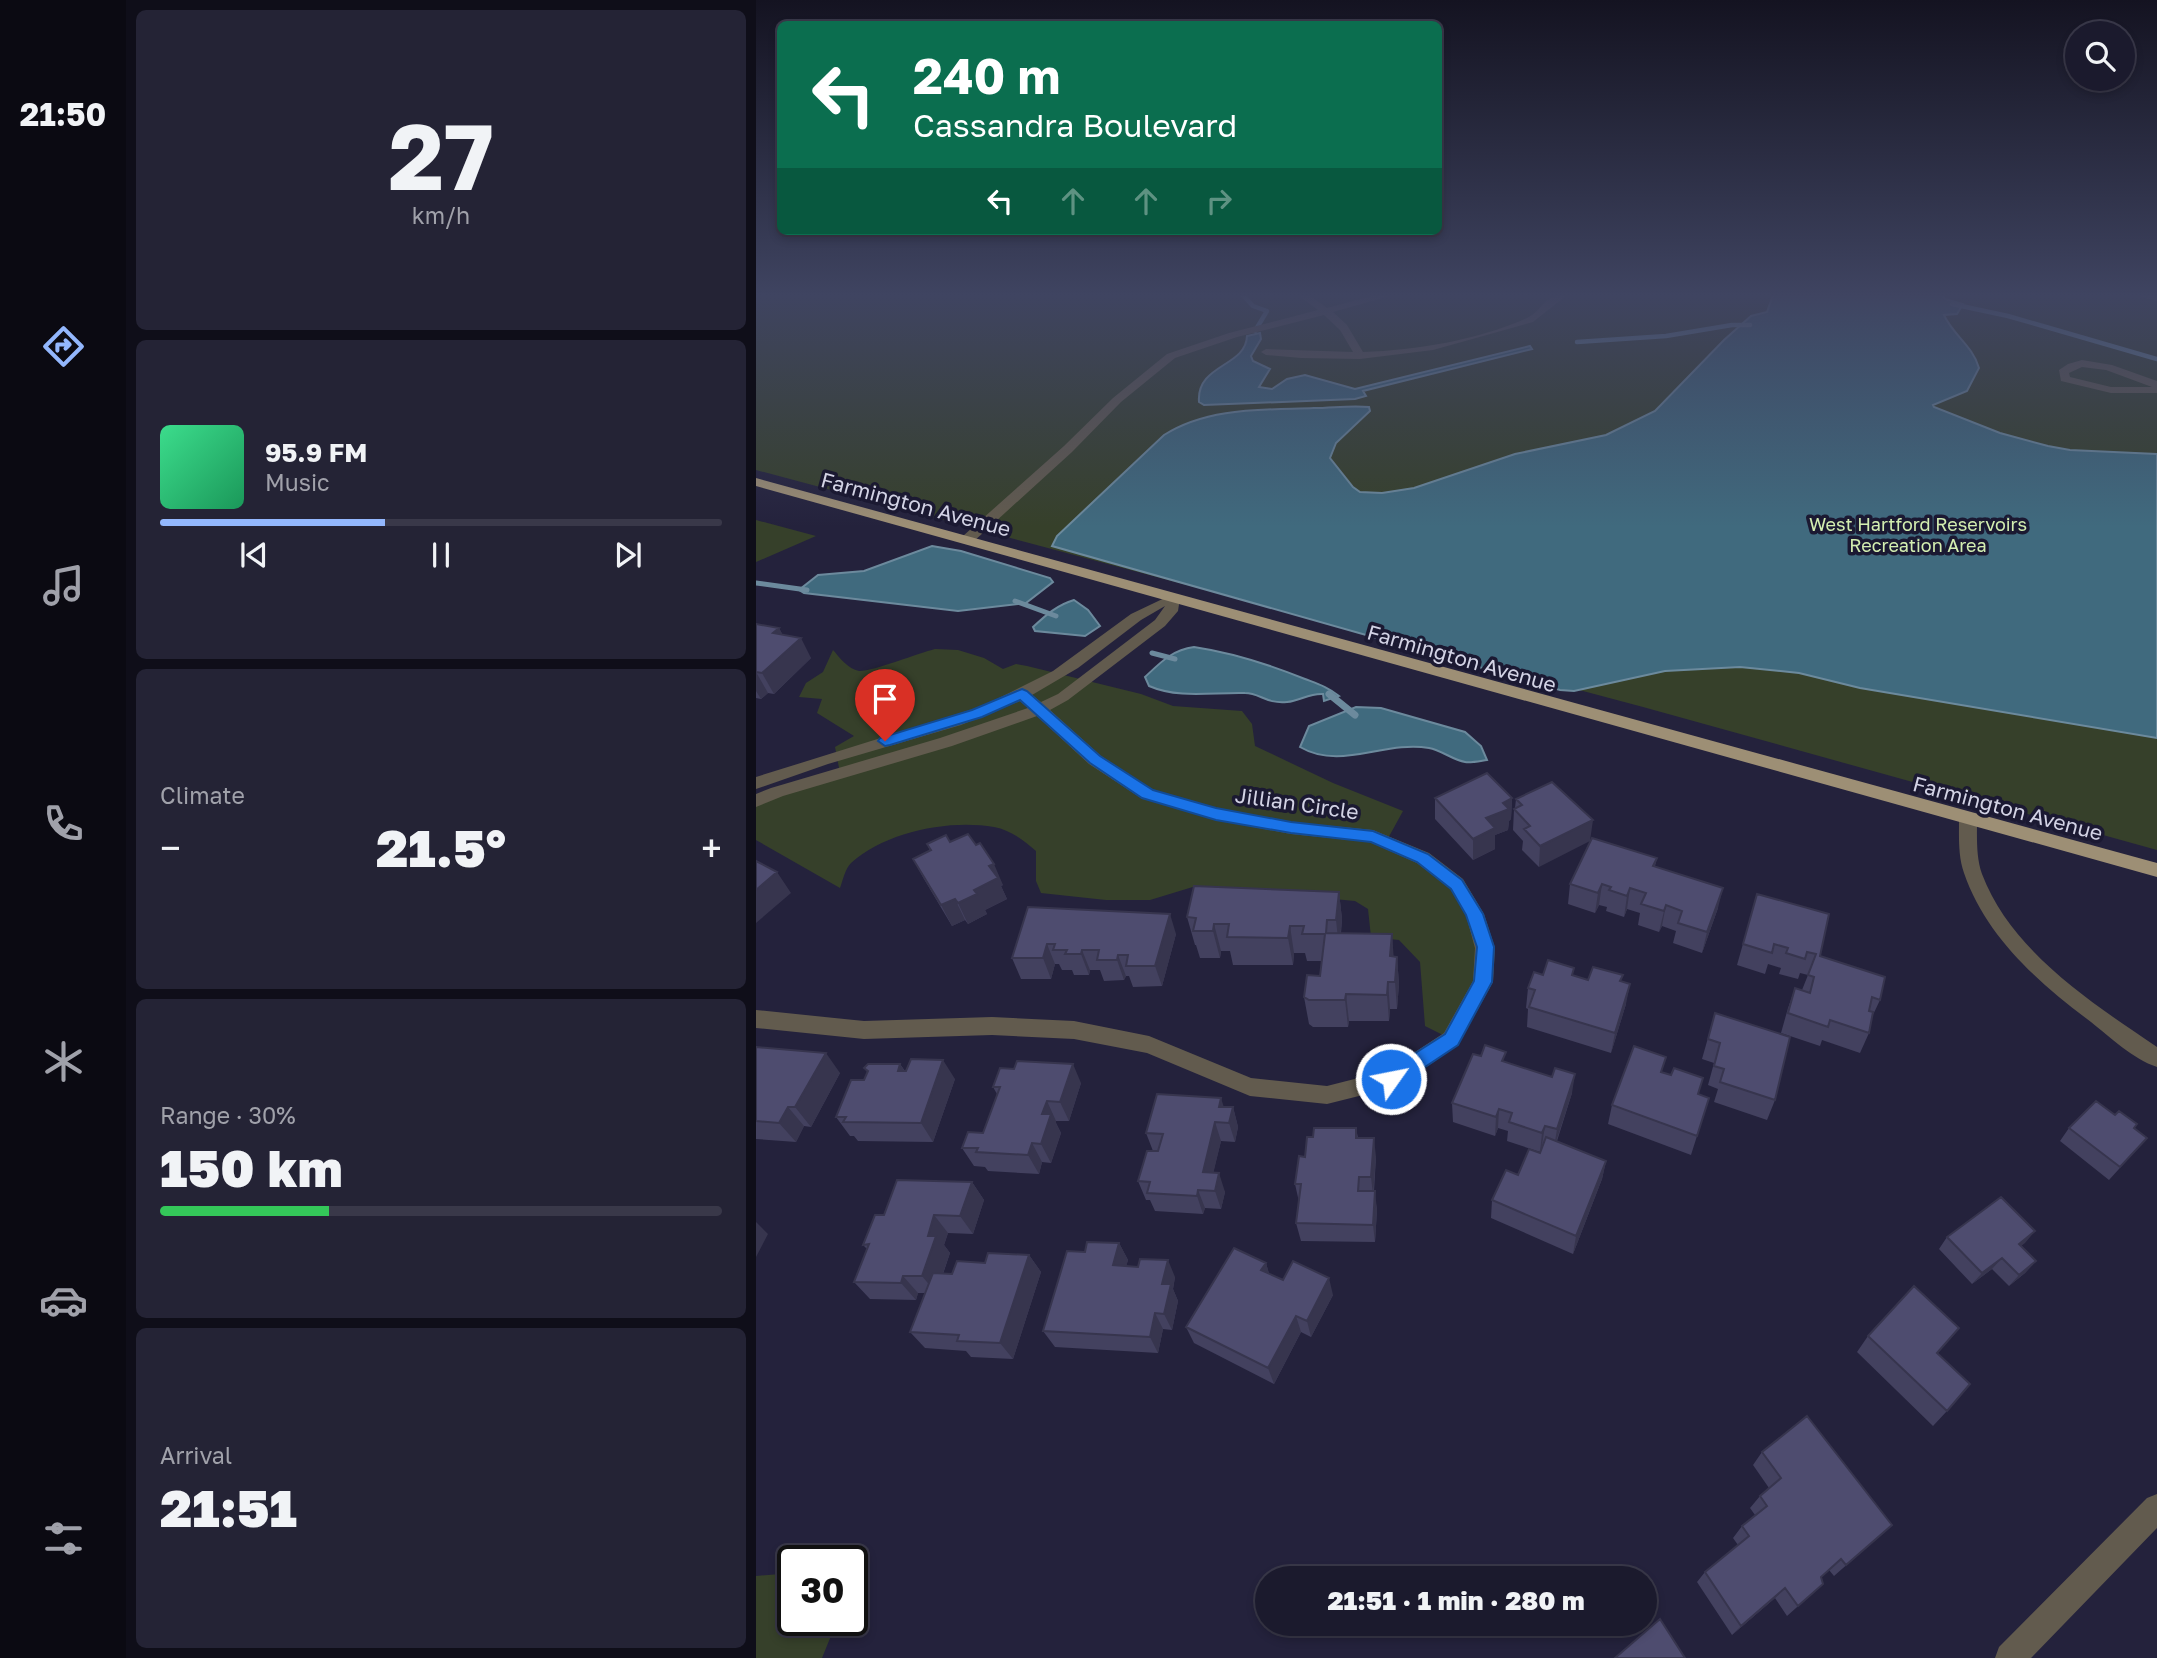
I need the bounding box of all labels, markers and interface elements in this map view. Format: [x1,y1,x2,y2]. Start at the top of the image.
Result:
map controls [2065,21,2135,91]
button: search [2065,21,2135,91]
text: 240 m [913,46,1061,105]
icon: left [798,49,889,140]
text: 21:50 [20,95,106,133]
text: 27 [388,101,494,210]
text: Cassandra Boulevard [913,106,1237,144]
icon: left [981,182,1019,220]
icon: ahead [1054,182,1092,220]
icon: ahead [1127,182,1165,220]
icon: right [1200,182,1238,220]
text: km/h [412,201,470,229]
icon: directions [39,322,88,371]
text: 95.9 FM [265,437,367,468]
street label: Farmington Avenue [818,466,1014,542]
text: Music [265,468,330,496]
park label: West Hartford Reservoirs Recreation Area [1809,513,2027,556]
icon: previous [235,536,273,574]
icon: pause [422,536,460,574]
icon: next [609,536,647,574]
icon: music [39,561,88,610]
street label: Farmington Avenue [1364,619,1560,697]
pin [855,669,915,741]
icon: arrive [866,680,904,718]
street label: Farmington Avenue [1910,770,2106,846]
text: Climate [160,781,245,809]
street label: Jillian Circle [1234,781,1360,825]
icon: phone [39,799,88,848]
text: 21.5° [376,816,506,878]
text: − [160,825,181,870]
text: + [701,825,722,870]
icon: climate [39,1037,88,1086]
position arrow [1354,1042,1428,1116]
text: Range · 30% [160,1101,295,1129]
text: 150 km [160,1136,343,1198]
icon: car [39,1276,88,1325]
text: Arrival [160,1441,232,1469]
text: 21:51 [160,1476,297,1538]
icon: filters [39,1514,88,1563]
speed limit sign: 30 [777,1545,868,1636]
text: 21:51 · 1 min · 280 m [1327,1585,1585,1616]

